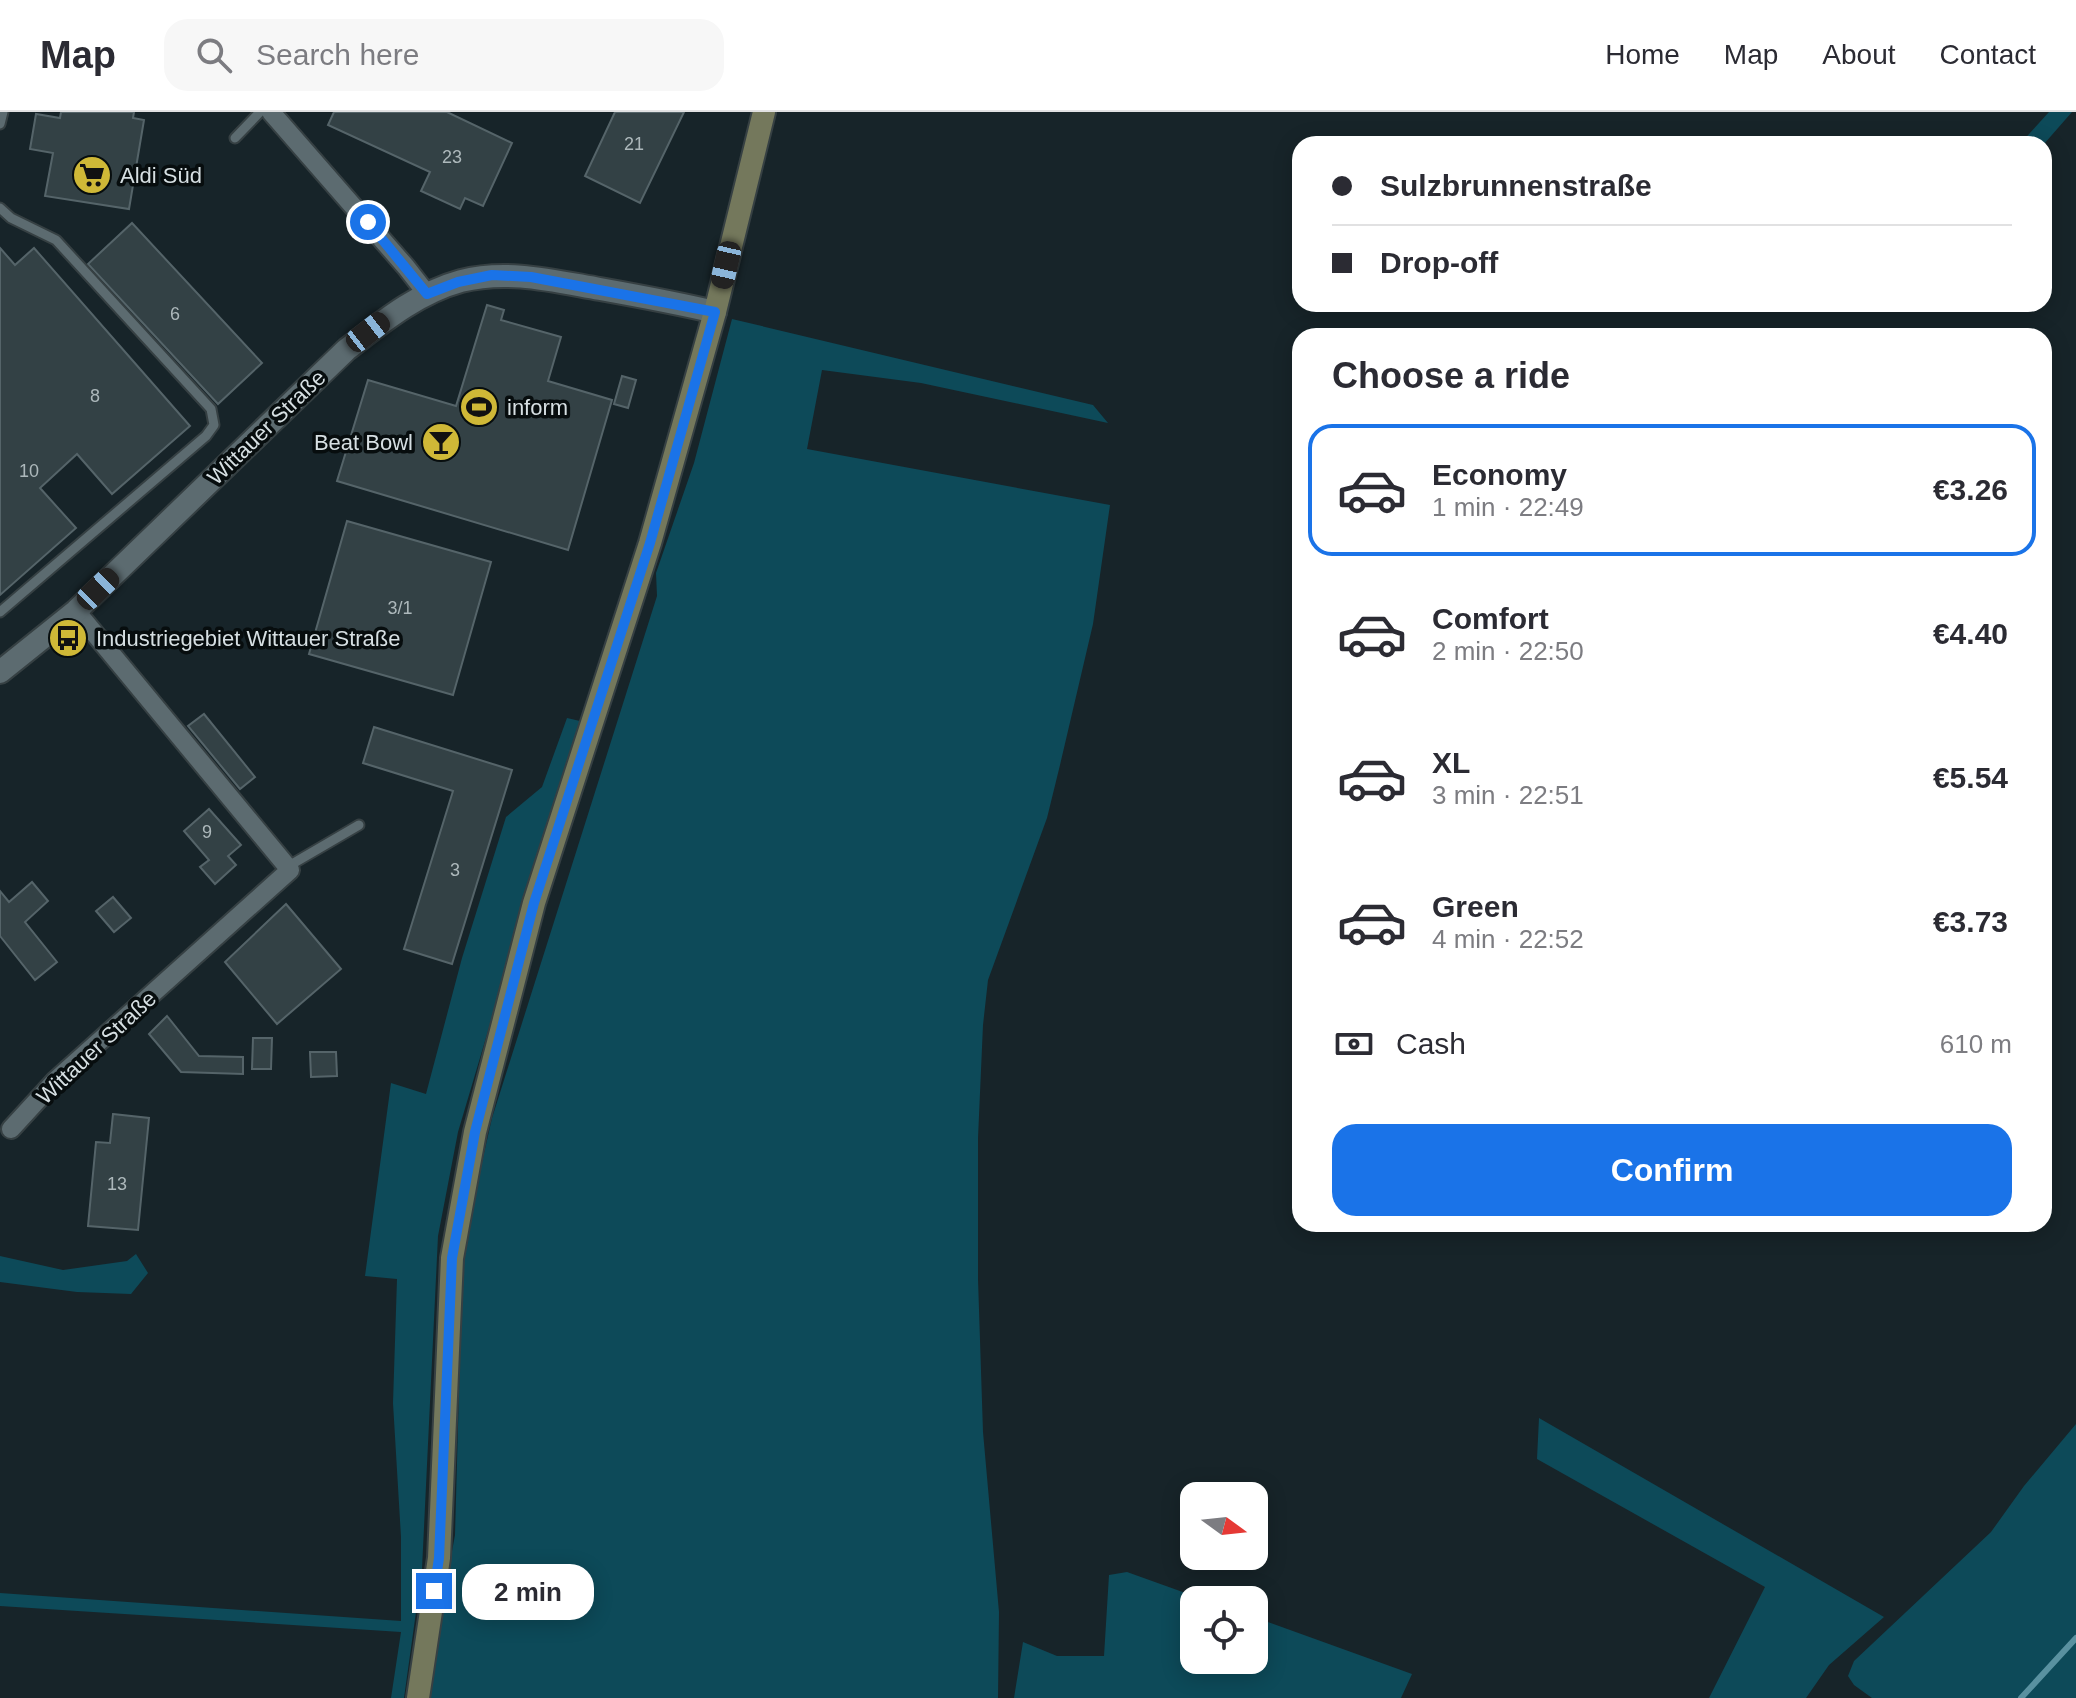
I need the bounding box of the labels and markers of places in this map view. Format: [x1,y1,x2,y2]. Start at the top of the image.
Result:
supermarket icon: Aldi Süd [71,154,113,196]
place label: Aldi Süd [120,163,202,188]
sports icon: inform [458,386,500,428]
place label: inform [507,395,568,420]
bar icon: Beat Bowl [420,421,462,463]
place label: Beat Bowl [314,430,413,455]
bus stop icon: Industriegebiet Wittauer Straße [47,617,89,659]
place label: Industriegebiet Wittauer Straße [96,626,400,651]

